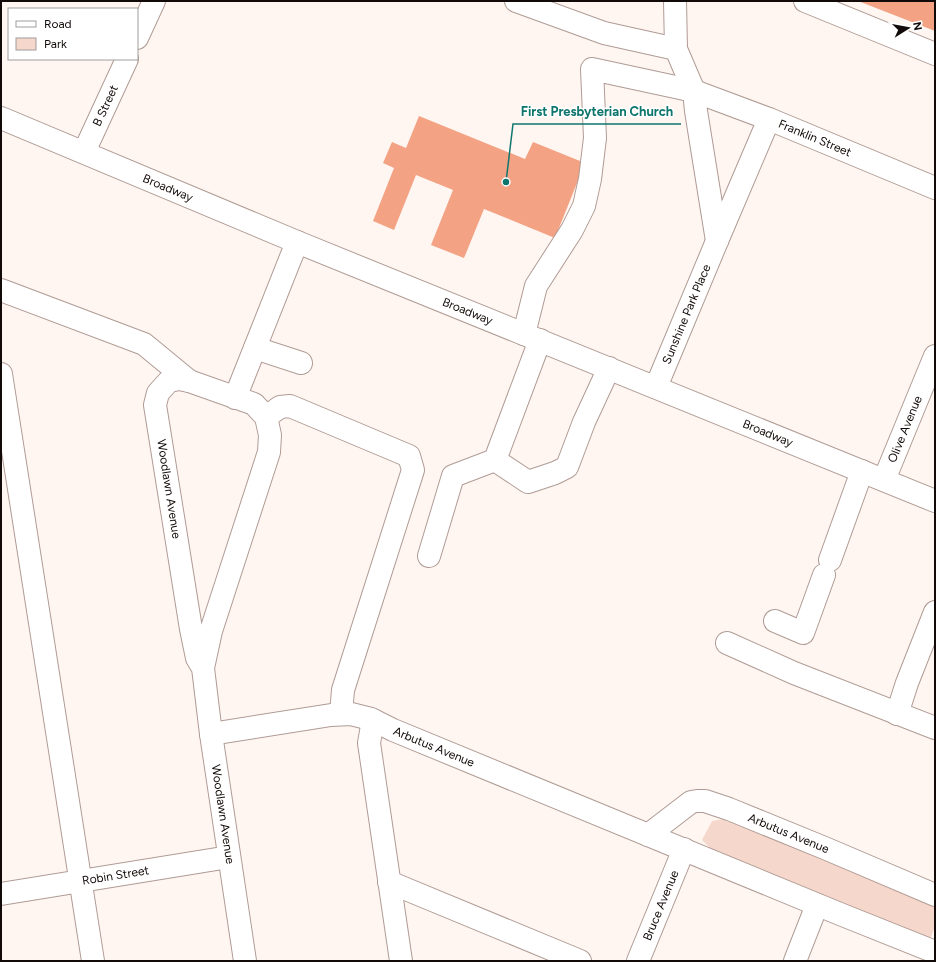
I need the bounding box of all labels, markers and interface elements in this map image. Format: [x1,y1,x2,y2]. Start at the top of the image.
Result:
legend [8,8,138,60]
north arrow [888,8,928,48]
text: Road [44,17,72,31]
text: N [910,21,925,32]
text: Park [44,37,67,51]
street label: B Street [90,82,121,129]
callout: First Presbyterian Church [513,99,681,124]
text: First Presbyterian Church [521,104,673,119]
street label: Franklin Street [776,117,854,160]
street label: Broadway [141,171,196,205]
street label: Sunshine Park Place [659,262,714,366]
street label: Broadway [440,295,495,328]
street label: Olive Avenue [885,393,925,465]
street label: Broadway [740,417,796,450]
street label: Woodlawn Avenue [154,438,184,540]
street label: Arbutus Avenue [391,724,477,770]
street label: Woodlawn Avenue [209,764,237,865]
street label: Arbutus Avenue [746,811,832,856]
street label: Robin Street [81,863,150,888]
street label: Bruce Avenue [640,868,682,943]

